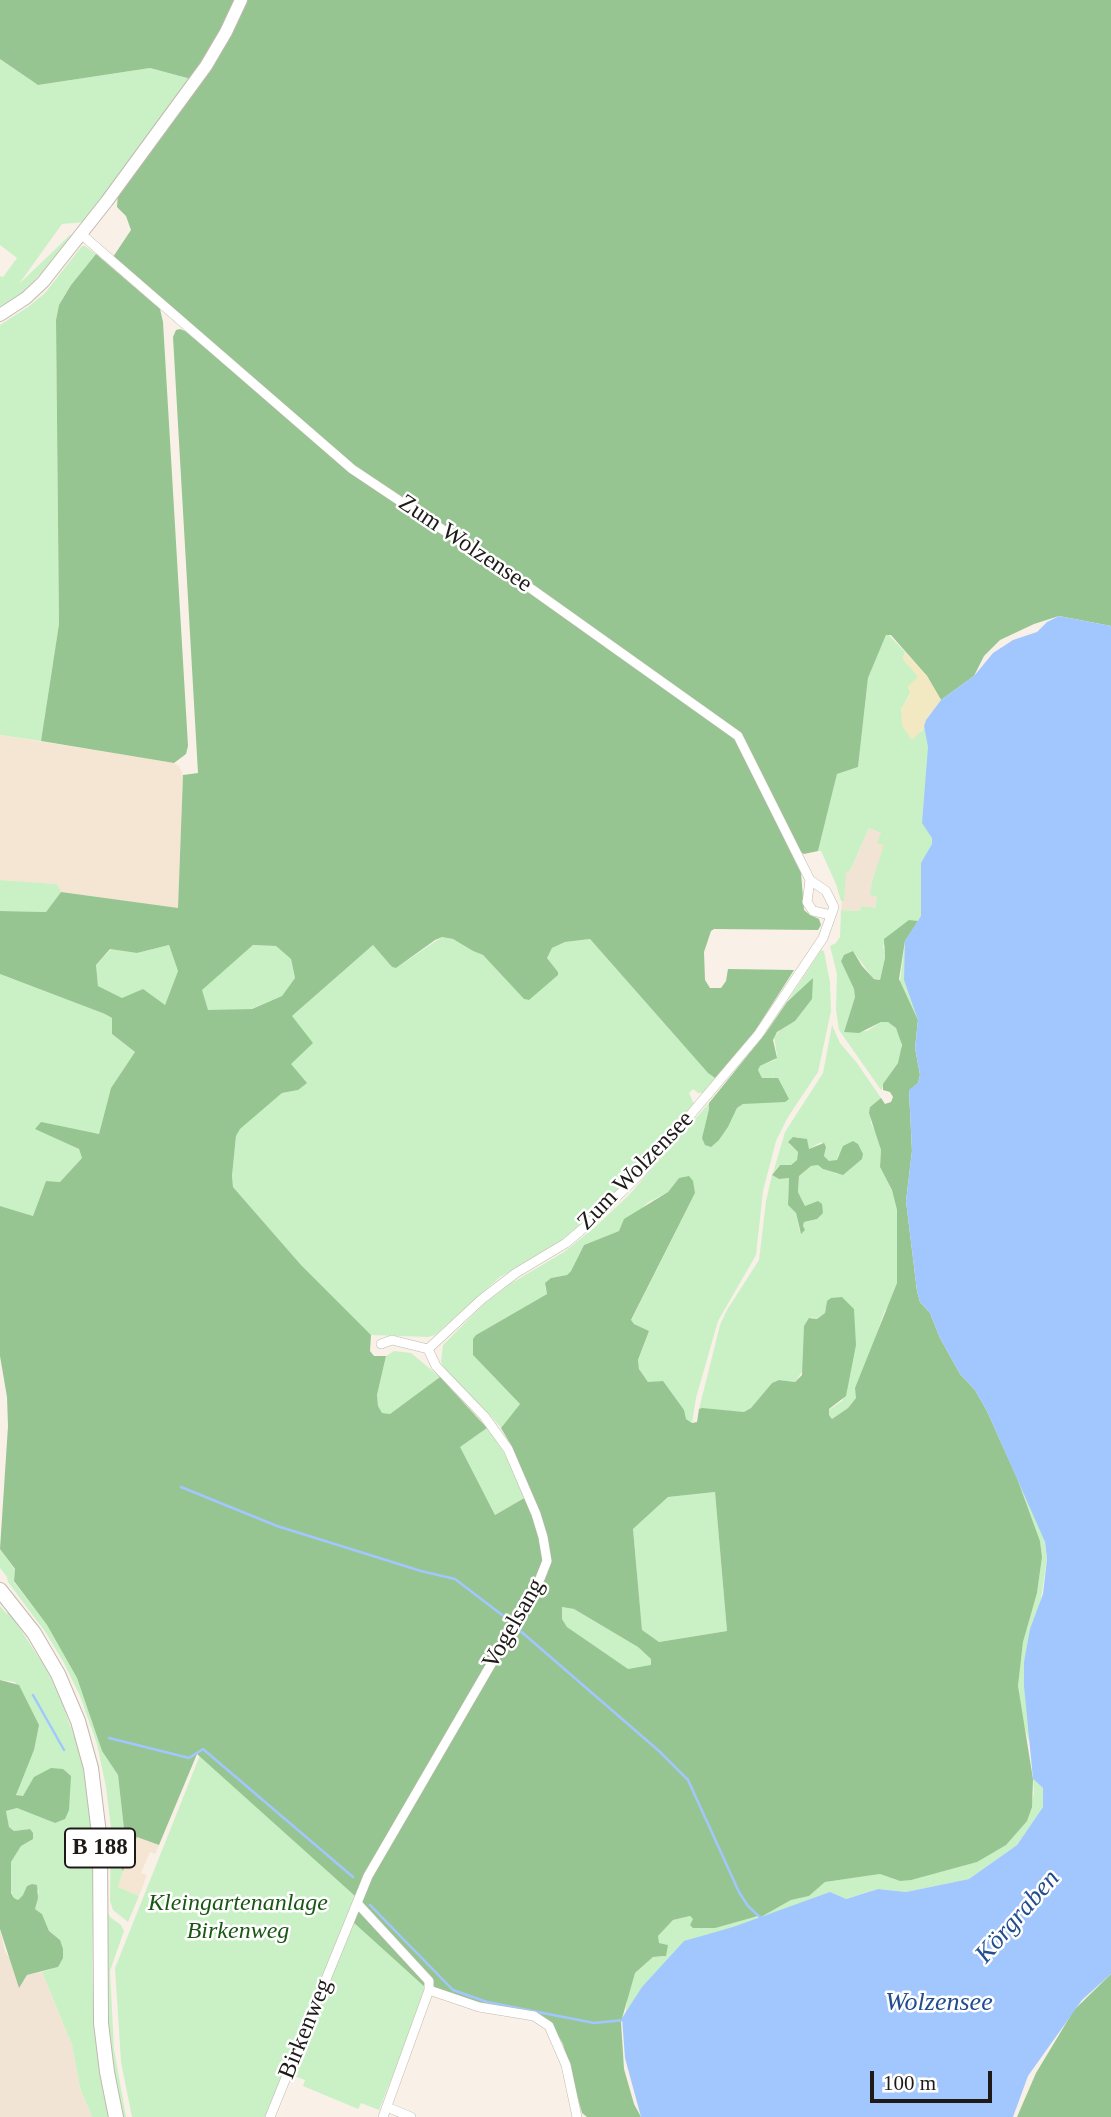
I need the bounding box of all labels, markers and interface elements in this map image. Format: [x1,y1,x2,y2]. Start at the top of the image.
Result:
street label: Zum Wolzensee [393,489,537,599]
street label: Zum Wolzensee [572,1105,700,1237]
street label: Vogelsang [477,1574,551,1674]
road number: B 188 [65,1828,135,1868]
water label: Körgraben [969,1864,1067,1970]
park label: Kleingartenanlage Birkenweg [148,1890,328,1946]
street label: Birkenweg [273,1975,339,2083]
water label: Wolzensee [885,1987,993,2019]
scale bar [873,2058,996,2102]
text: 100 m [883,2071,936,2095]

